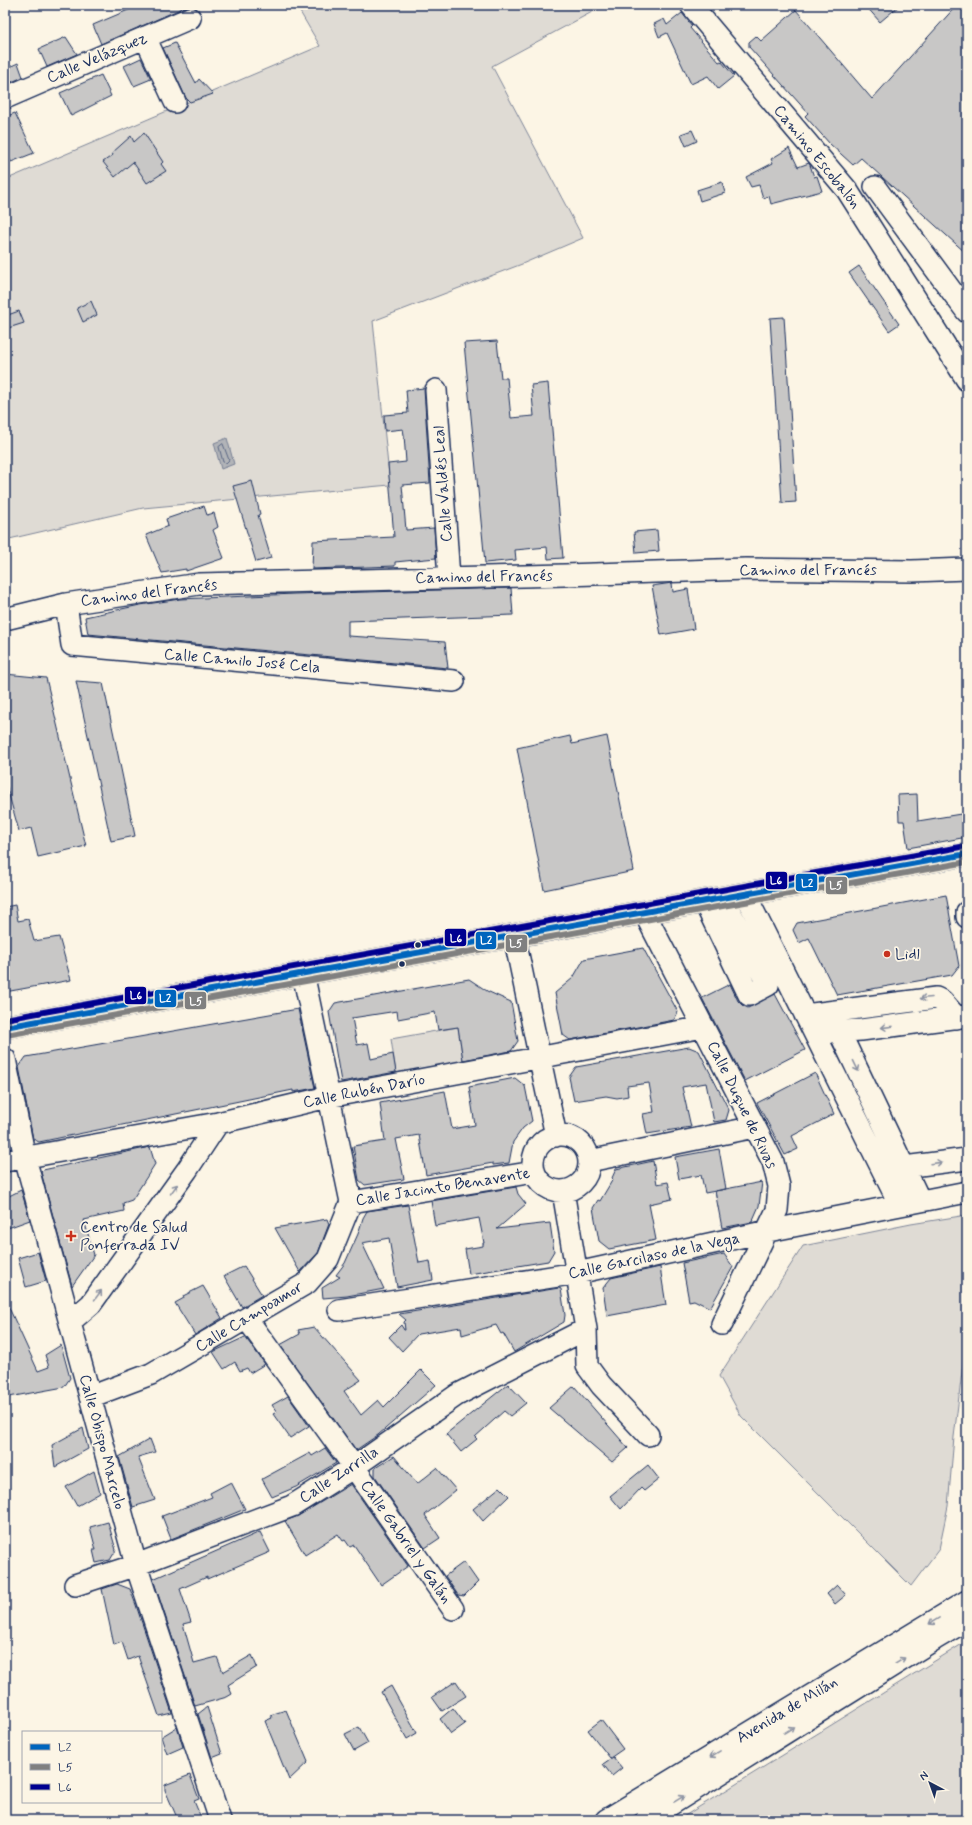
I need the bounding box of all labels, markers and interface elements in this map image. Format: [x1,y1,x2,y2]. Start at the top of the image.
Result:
street label: Calle Velázquez [44,27,150,89]
street label: Camino Escobalón [769,101,865,213]
street label: Calle Valdés Leal [428,425,458,543]
street label: Camino del Francés [739,560,877,581]
street label: Camino del Francés [415,565,553,589]
street label: Camino del Francés [79,574,219,612]
street label: Calle Camilo José Cela [163,644,321,678]
line badge: L6 [765,871,788,890]
line badge: L2 [795,873,818,892]
text: L6 [770,874,783,888]
line badge: L5 [825,876,848,895]
text: L2 [801,877,814,891]
text: L5 [829,879,843,893]
line badge: L6 [444,928,467,947]
line badge: L2 [475,931,497,950]
text: L6 [450,932,463,946]
text: L2 [480,934,493,948]
line badge: L5 [505,934,528,953]
text: L5 [509,937,523,951]
unlabelled marker [413,940,423,950]
place label: Lidl [895,944,920,965]
marker: Lidl [882,949,892,959]
unlabelled marker [397,959,407,969]
line badge: L6 [124,986,147,1005]
text: L6 [130,989,143,1003]
line badge: L2 [154,989,177,1008]
line badge: L5 [184,991,207,1010]
text: L2 [159,992,172,1006]
text: L5 [189,995,203,1009]
one-way arrow [920,995,933,1002]
one-way arrow [881,1023,894,1031]
street label: Calle Duque de Rivas [702,1038,782,1172]
one-way arrow [853,1060,860,1072]
street label: Calle Rubén Darío [301,1069,427,1113]
one-way arrow [929,1159,942,1167]
street label: Calle Jacinto Benavente [354,1163,532,1211]
one-way arrow [170,1184,178,1195]
place label: Centro de Salud Ponferrada IV [80,1217,188,1256]
street label: Calle Garcilaso de la Vega [566,1228,742,1285]
marker: Centro de Salud Ponferrada IV [65,1230,77,1242]
street label: Calle Campoamor [192,1277,307,1357]
one-way arrow [94,1290,102,1301]
street label: Calle Obispo Marcelo [74,1372,130,1512]
street label: Calle Zorrilla [295,1441,383,1508]
street label: Calle Gabriel y Galán [355,1476,457,1608]
one-way arrow [929,1617,940,1625]
one-way arrow [894,1657,905,1665]
street label: Avenida de Milán [733,1672,841,1748]
one-way arrow [784,1726,795,1734]
legend [22,1731,162,1803]
text: L2 [58,1740,71,1756]
one-way arrow [710,1750,721,1758]
text: L5 [58,1760,73,1776]
north arrow [910,1763,950,1803]
text: N [917,1769,931,1784]
text: L6 [58,1780,72,1796]
one-way arrow [673,1795,685,1803]

